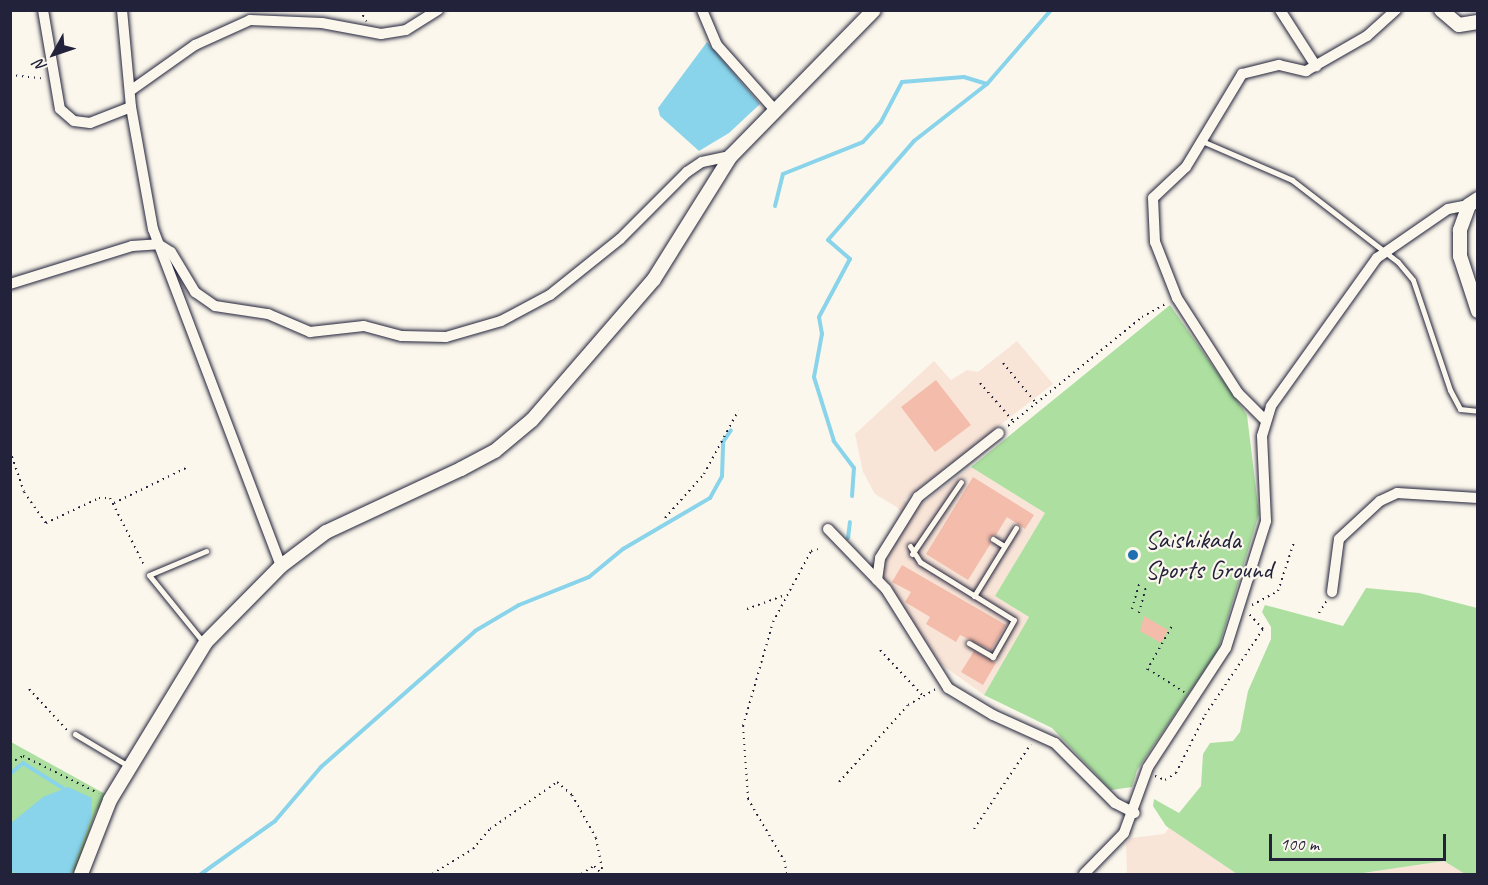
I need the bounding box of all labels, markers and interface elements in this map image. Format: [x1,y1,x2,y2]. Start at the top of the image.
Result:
north arrow [24,24,84,84]
text: N [29,55,51,76]
place label: Saishikada Sports Ground [1145,524,1273,586]
marker: Saishikada Sports Ground [1126,548,1140,562]
scale bar [1272,822,1449,860]
text: 100 m [1280,833,1319,855]

